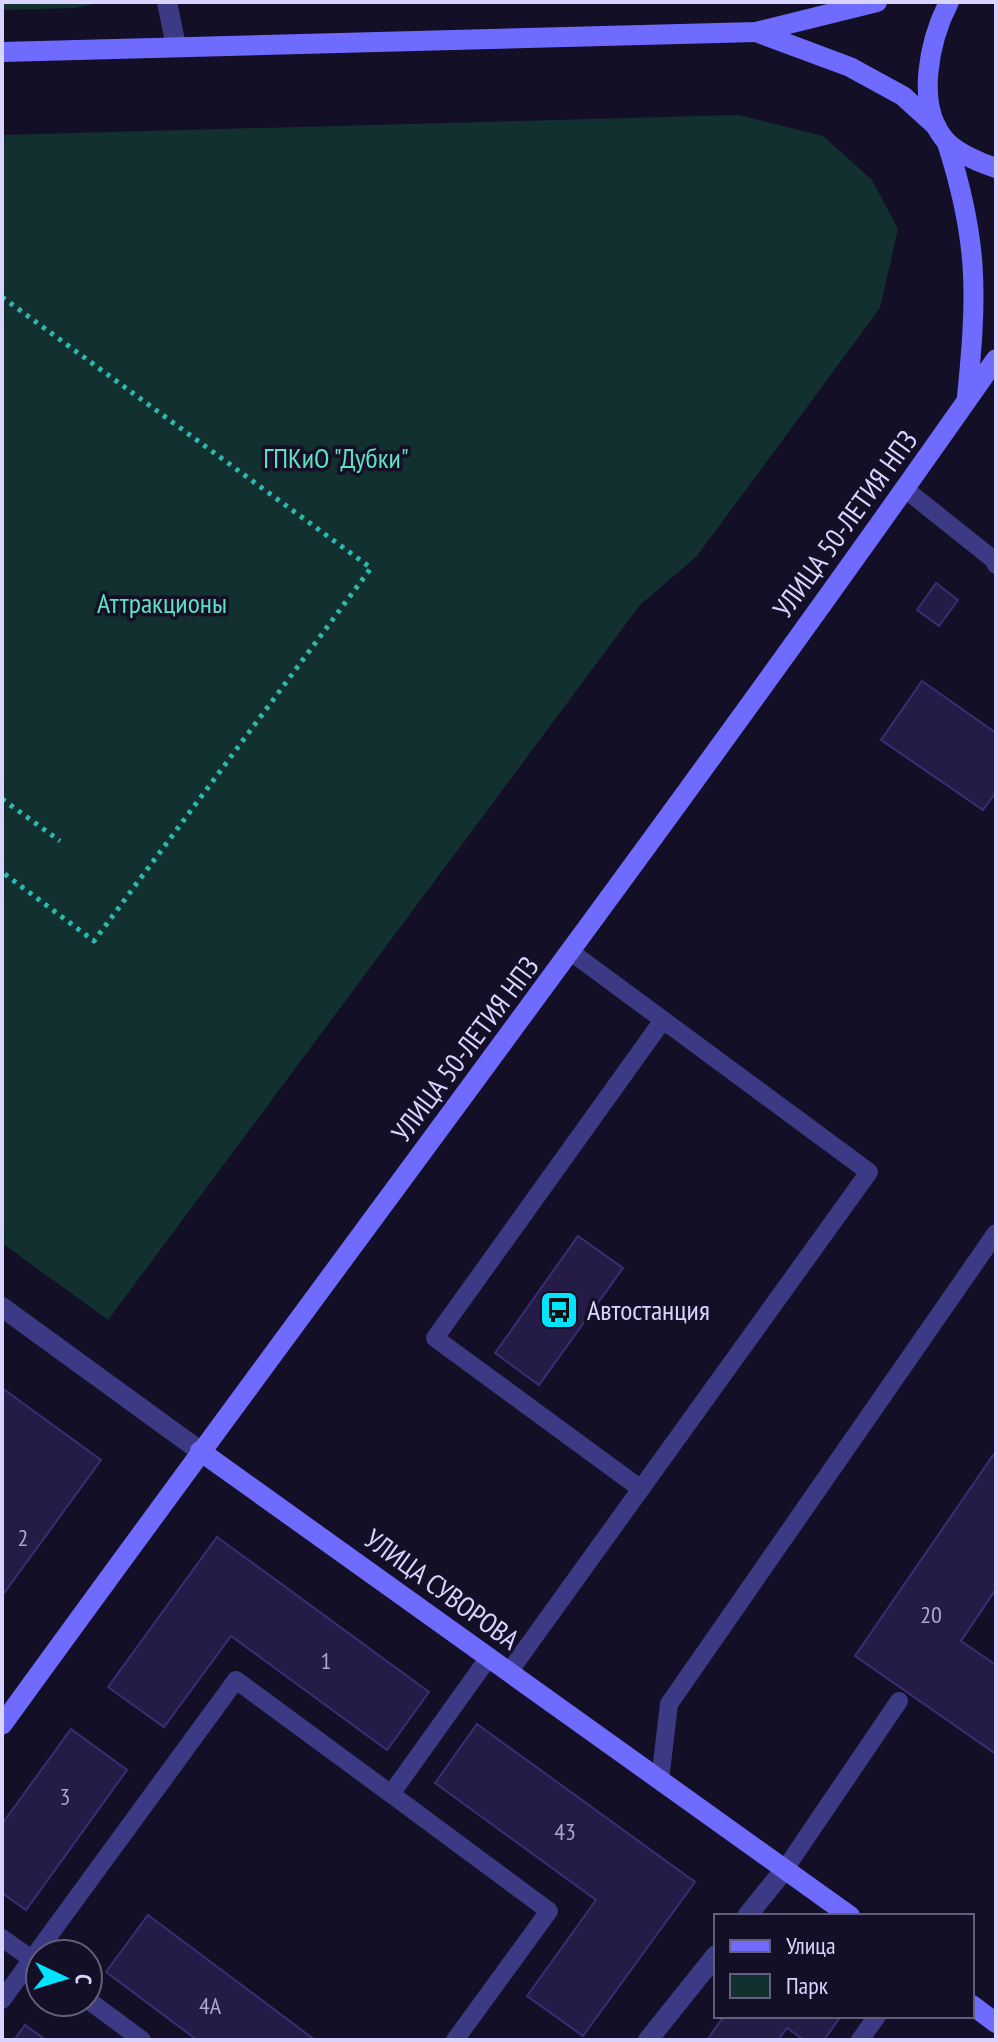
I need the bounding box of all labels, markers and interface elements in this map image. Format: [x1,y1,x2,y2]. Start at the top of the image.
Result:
street label: УЛИЦА 50-ЛЕТИЯ НПЗ [764,423,925,625]
park label: ГПКиО "Дубки" [263,439,409,476]
park label: Аттракционы [97,584,227,621]
street label: УЛИЦА 50-ЛЕТИЯ НПЗ [383,949,546,1149]
bus stop icon: Автостанция [538,1289,580,1331]
place label: Автостанция [587,1291,710,1328]
street label: УЛИЦА СУВОРОВА [358,1520,528,1658]
house number: 2 [18,1522,28,1553]
house number: 20 [920,1599,942,1630]
house number: 1 [321,1645,331,1676]
house number: 3 [60,1781,70,1812]
house number: 43 [554,1816,576,1847]
legend [714,1914,974,2018]
text: Улица [786,1930,836,1961]
north arrow [24,1938,104,2018]
text: Парк [786,1970,829,2001]
text: С [70,1973,98,1985]
house number: 4А [199,1990,222,2021]

